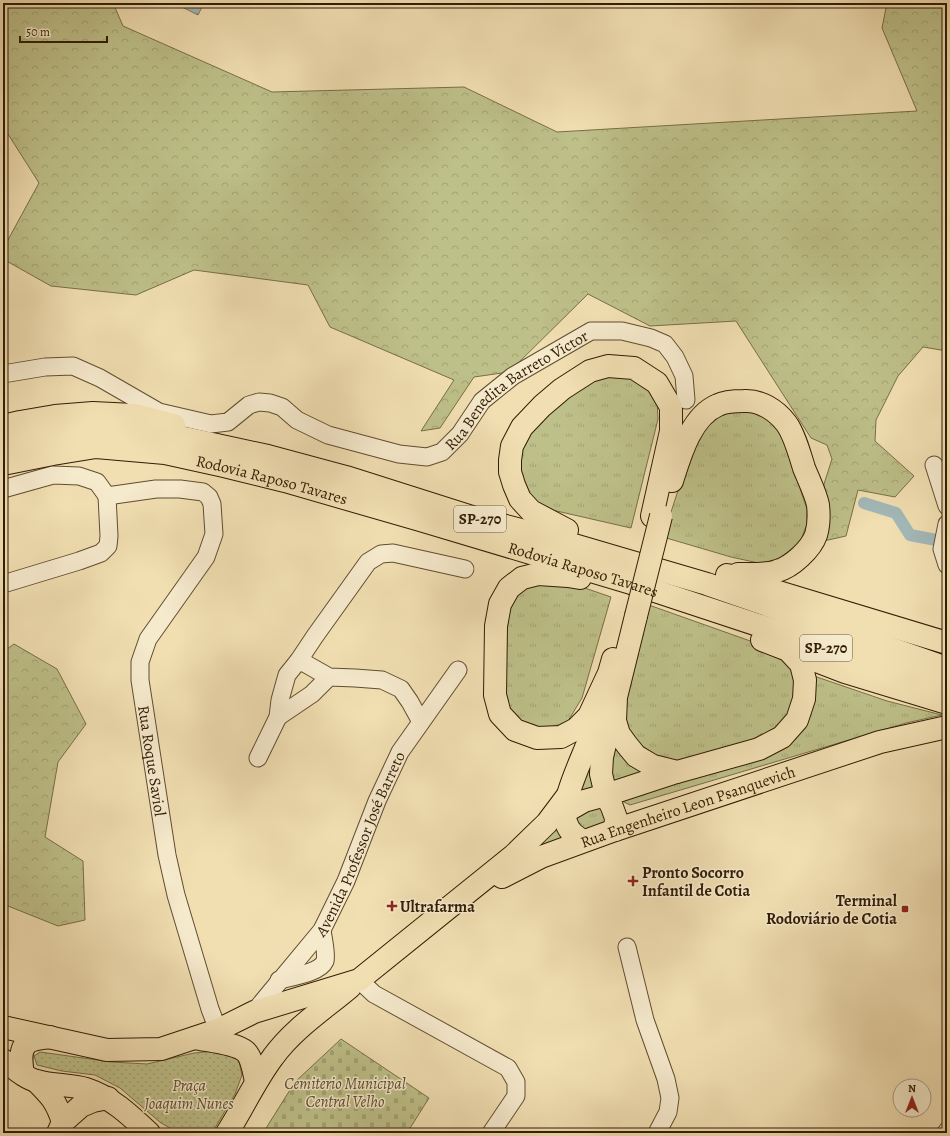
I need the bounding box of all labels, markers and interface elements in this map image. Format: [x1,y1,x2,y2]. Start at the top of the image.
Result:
scale bar [20,18,107,44]
text: 50 m [26,24,50,40]
street label: Rua Benedita Barreto Victor [440,325,592,456]
street label: Rodovia Raposo Tavares [194,450,350,511]
road number: SP-270 [454,506,506,532]
street label: Rodovia Raposo Tavares [505,537,661,603]
road number: SP-270 [800,635,852,661]
street label: Rua Roque Saviol [132,704,171,818]
street label: Avenida Professor José Barreto [310,748,411,942]
street label: Rua Engenheiro Leon Psanquevich [577,761,799,854]
place label: Pronto Socorro Infantil de Cotia [642,862,750,902]
marker: Pronto Socorro Infantil de Cotia [627,875,639,887]
place label: Terminal Rodoviário de Cotia [766,890,898,930]
place label: Ultrafarma [400,896,475,918]
marker: Ultrafarma [387,901,397,911]
marker: Terminal Rodoviário de Cotia [900,904,910,914]
park label: Cemiterio Municipal Central Velho [284,1073,406,1113]
park label: Praça Joaquim Nunes [143,1075,234,1115]
north arrow [892,1078,932,1118]
text: N [908,1081,916,1096]

